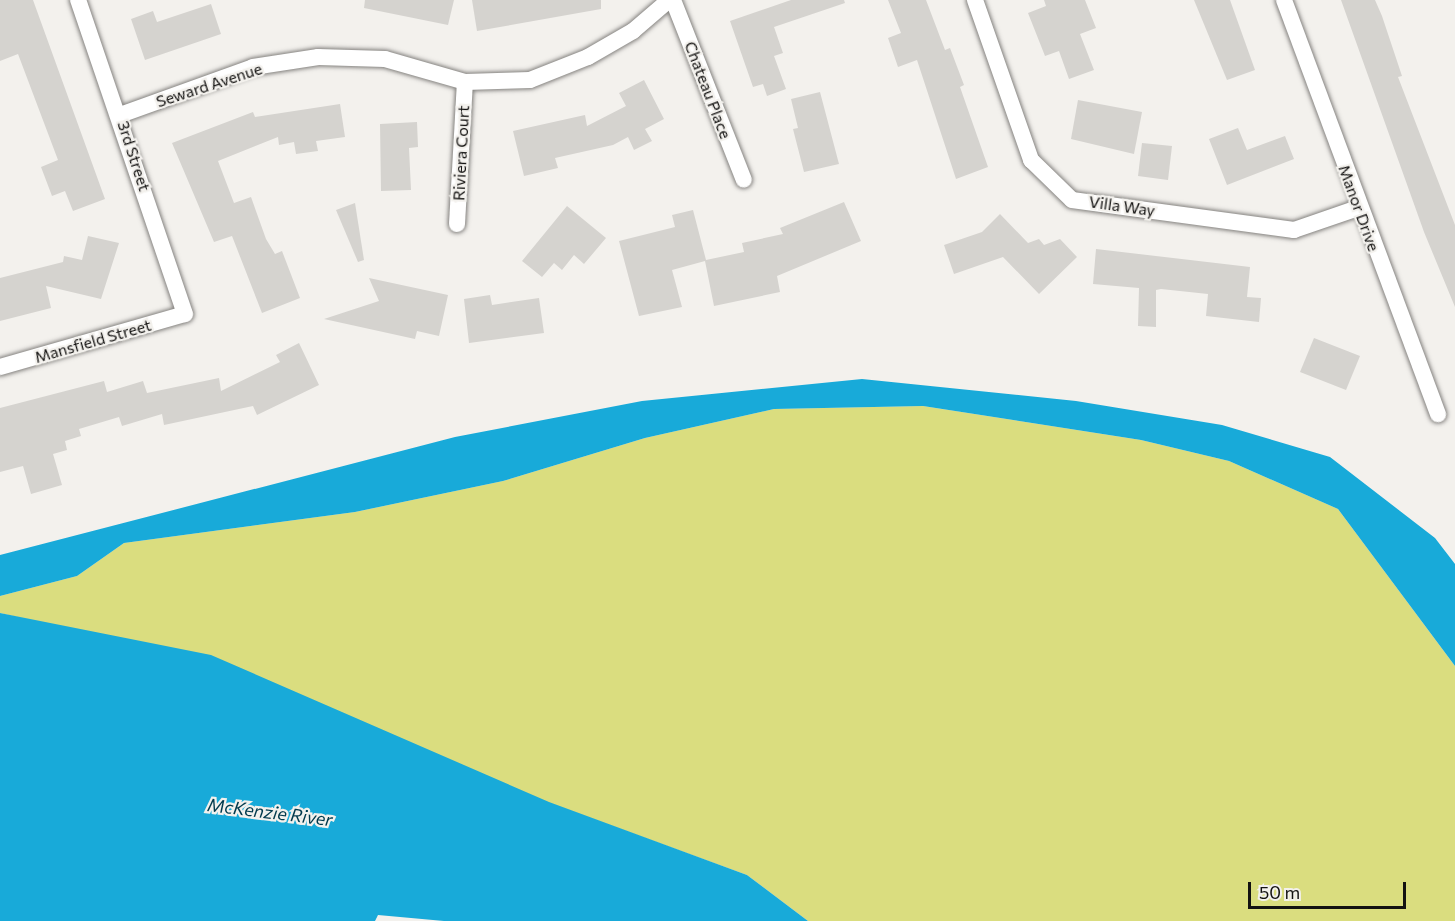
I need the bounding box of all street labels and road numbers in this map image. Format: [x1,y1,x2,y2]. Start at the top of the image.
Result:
street label: Chateau Place [681,39,735,141]
street label: Seward Avenue [154,59,264,111]
street label: Riviera Court [449,105,473,201]
street label: 3rd Street [114,118,154,194]
street label: Manor Drive [1335,162,1383,254]
street label: Villa Way [1088,192,1156,220]
street label: Mansfield Street [32,315,154,367]

